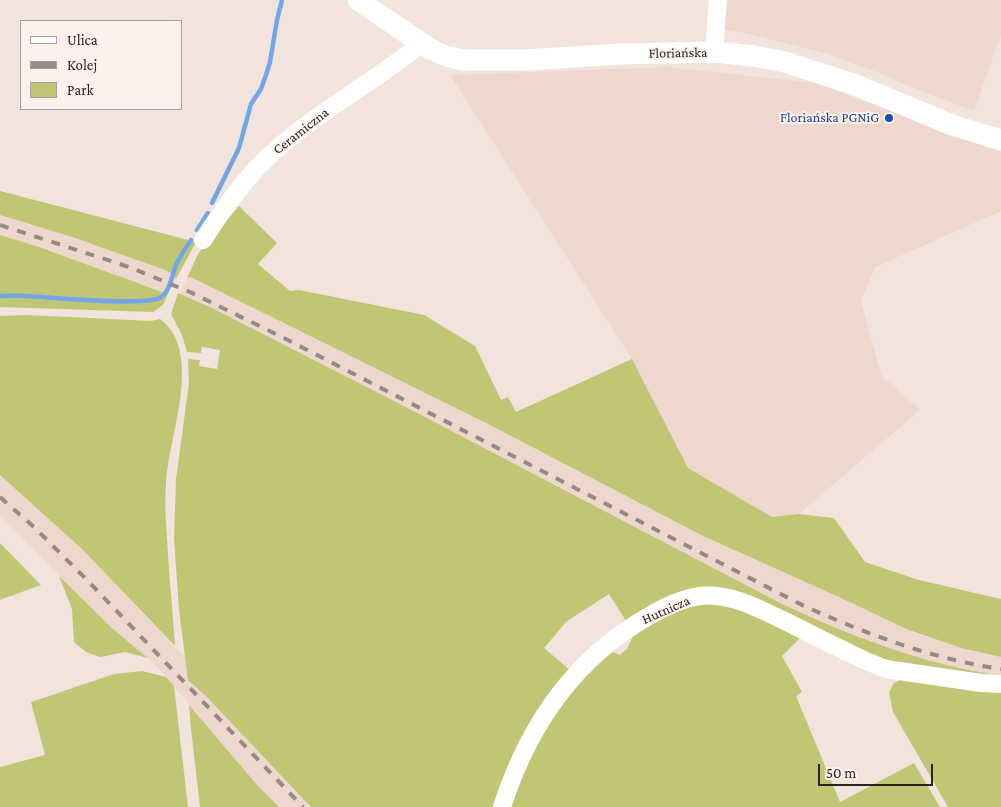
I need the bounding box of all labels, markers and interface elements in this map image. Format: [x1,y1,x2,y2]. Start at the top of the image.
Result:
legend [20,20,182,110]
text: Ulica [67,32,98,48]
street label: Floriańska [648,44,708,62]
text: Kolej [67,57,97,73]
text: Park [67,82,94,98]
street label: Ceramiczna [270,104,332,158]
place label: Floriańska PGNiG [780,110,879,126]
marker: Floriańska PGNiG [883,112,895,124]
street label: Hutnicza [639,592,693,628]
scale bar [821,754,936,786]
text: 50 m [826,765,856,781]

